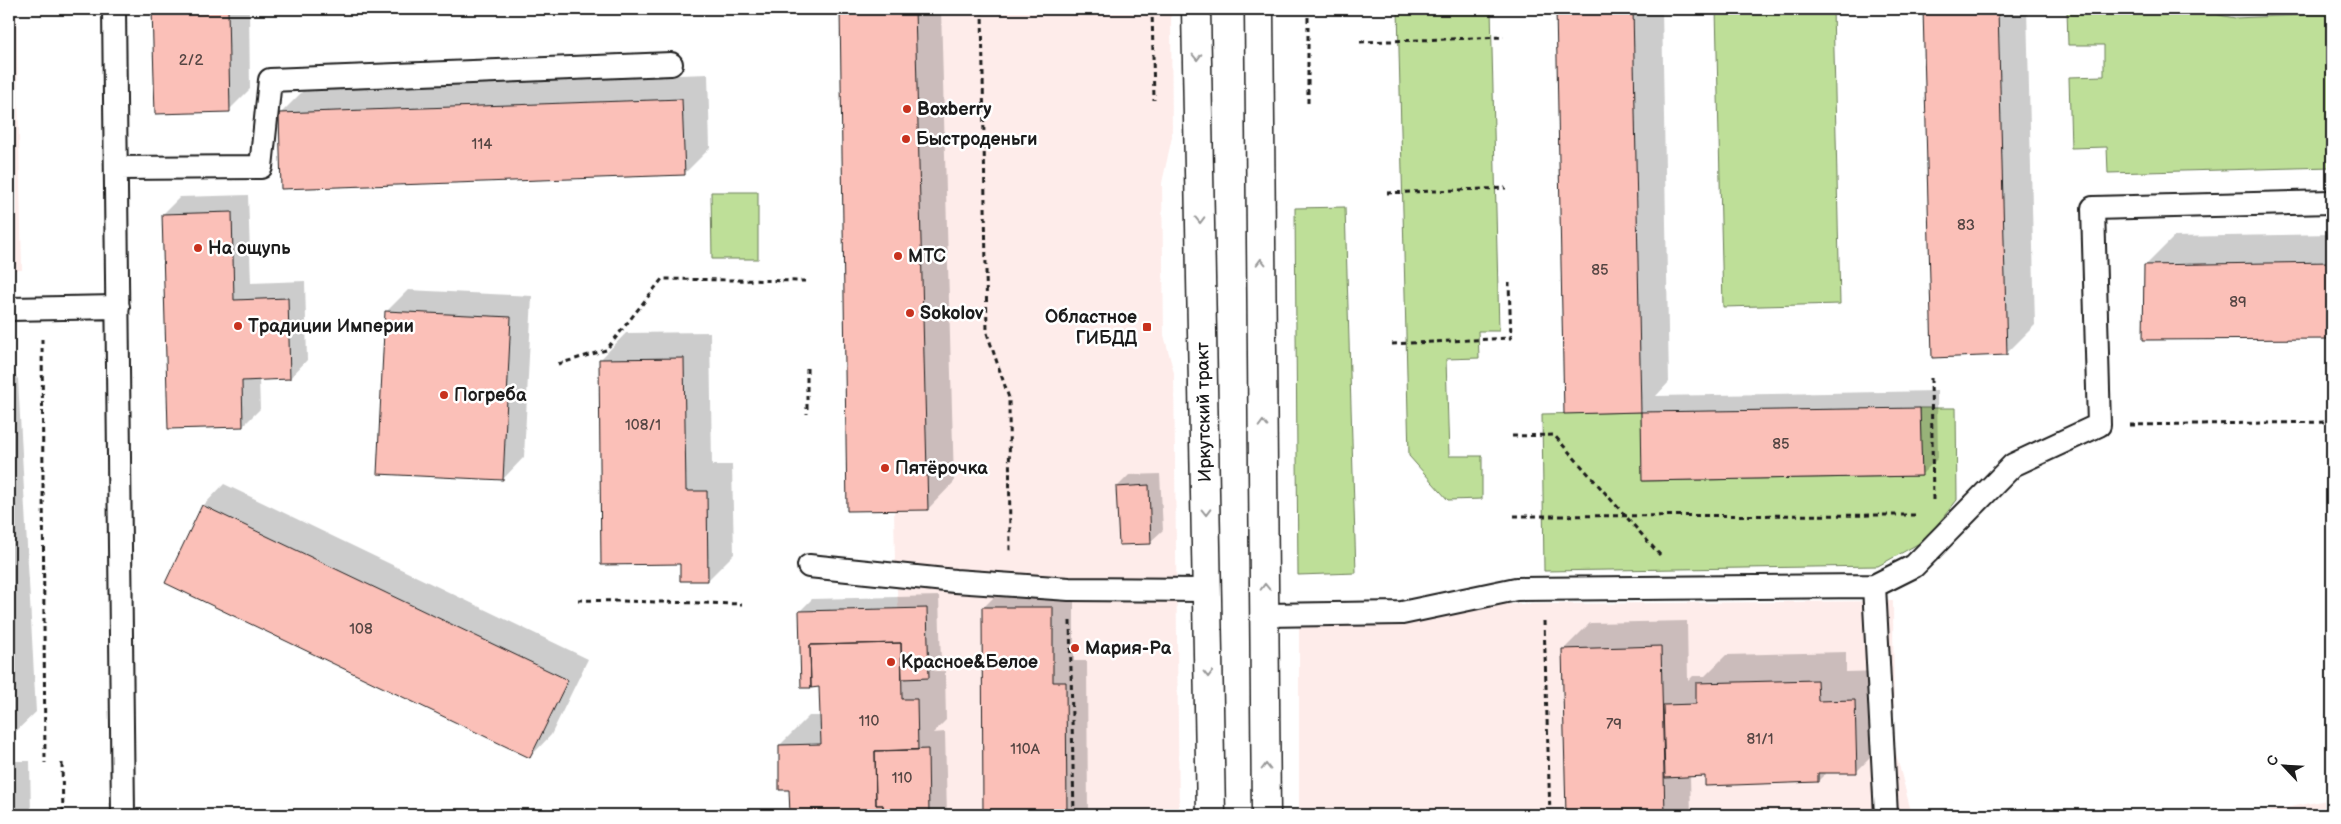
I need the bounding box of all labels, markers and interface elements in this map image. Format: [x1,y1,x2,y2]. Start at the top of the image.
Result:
house number: 2/2 [179,51,203,70]
one-way arrow [1192,54,1202,62]
place label: Boxberry [917,99,992,120]
marker: Boxberry [901,103,913,115]
place label: Быстроденьги [916,129,1037,150]
marker: Быстроденьги [900,133,912,145]
house number: 114 [472,135,492,154]
one-way arrow [1195,216,1205,224]
house number: 83 [1957,216,1975,235]
place label: На ощупь [208,238,291,259]
marker: На ощупь [192,242,204,254]
place label: МТС [908,246,946,267]
marker: МТС [892,250,904,262]
one-way arrow [1256,257,1267,265]
house number: 85 [1591,261,1609,280]
house number: 89 [2229,293,2247,312]
place label: Sokolov [920,303,984,324]
marker: Sokolov [904,307,916,319]
place label: Областное ГИБДД [1045,307,1137,349]
place label: Традиции Империи [248,316,414,337]
marker: Традиции Империи [232,320,244,332]
marker: Областное ГИБДД [1141,321,1153,333]
street label: Иркутский тракт [1192,341,1216,482]
place label: Погреба [454,385,527,406]
marker: Погреба [438,389,450,401]
house number: 108/1 [625,416,661,435]
one-way arrow [1258,420,1268,428]
house number: 85 [1772,435,1790,454]
place label: Пятёрочка [895,458,988,479]
marker: Пятёрочка [879,462,891,474]
one-way arrow [1200,508,1211,516]
one-way arrow [1260,582,1270,590]
house number: 108 [349,620,373,639]
place label: Мария-Ра [1085,638,1172,659]
marker: Мария-Ра [1069,642,1081,654]
place label: Красное&Белое [901,652,1038,673]
marker: Красное&Белое [885,656,897,668]
one-way arrow [1203,671,1214,679]
house number: 110 [859,712,879,731]
house number: 79 [1606,715,1622,734]
house number: 81/1 [1746,730,1774,749]
house number: 110А [1010,740,1041,759]
north arrow [2258,742,2308,792]
text: С [2263,752,2283,769]
one-way arrow [1261,762,1271,770]
house number: 110 [892,769,912,788]

